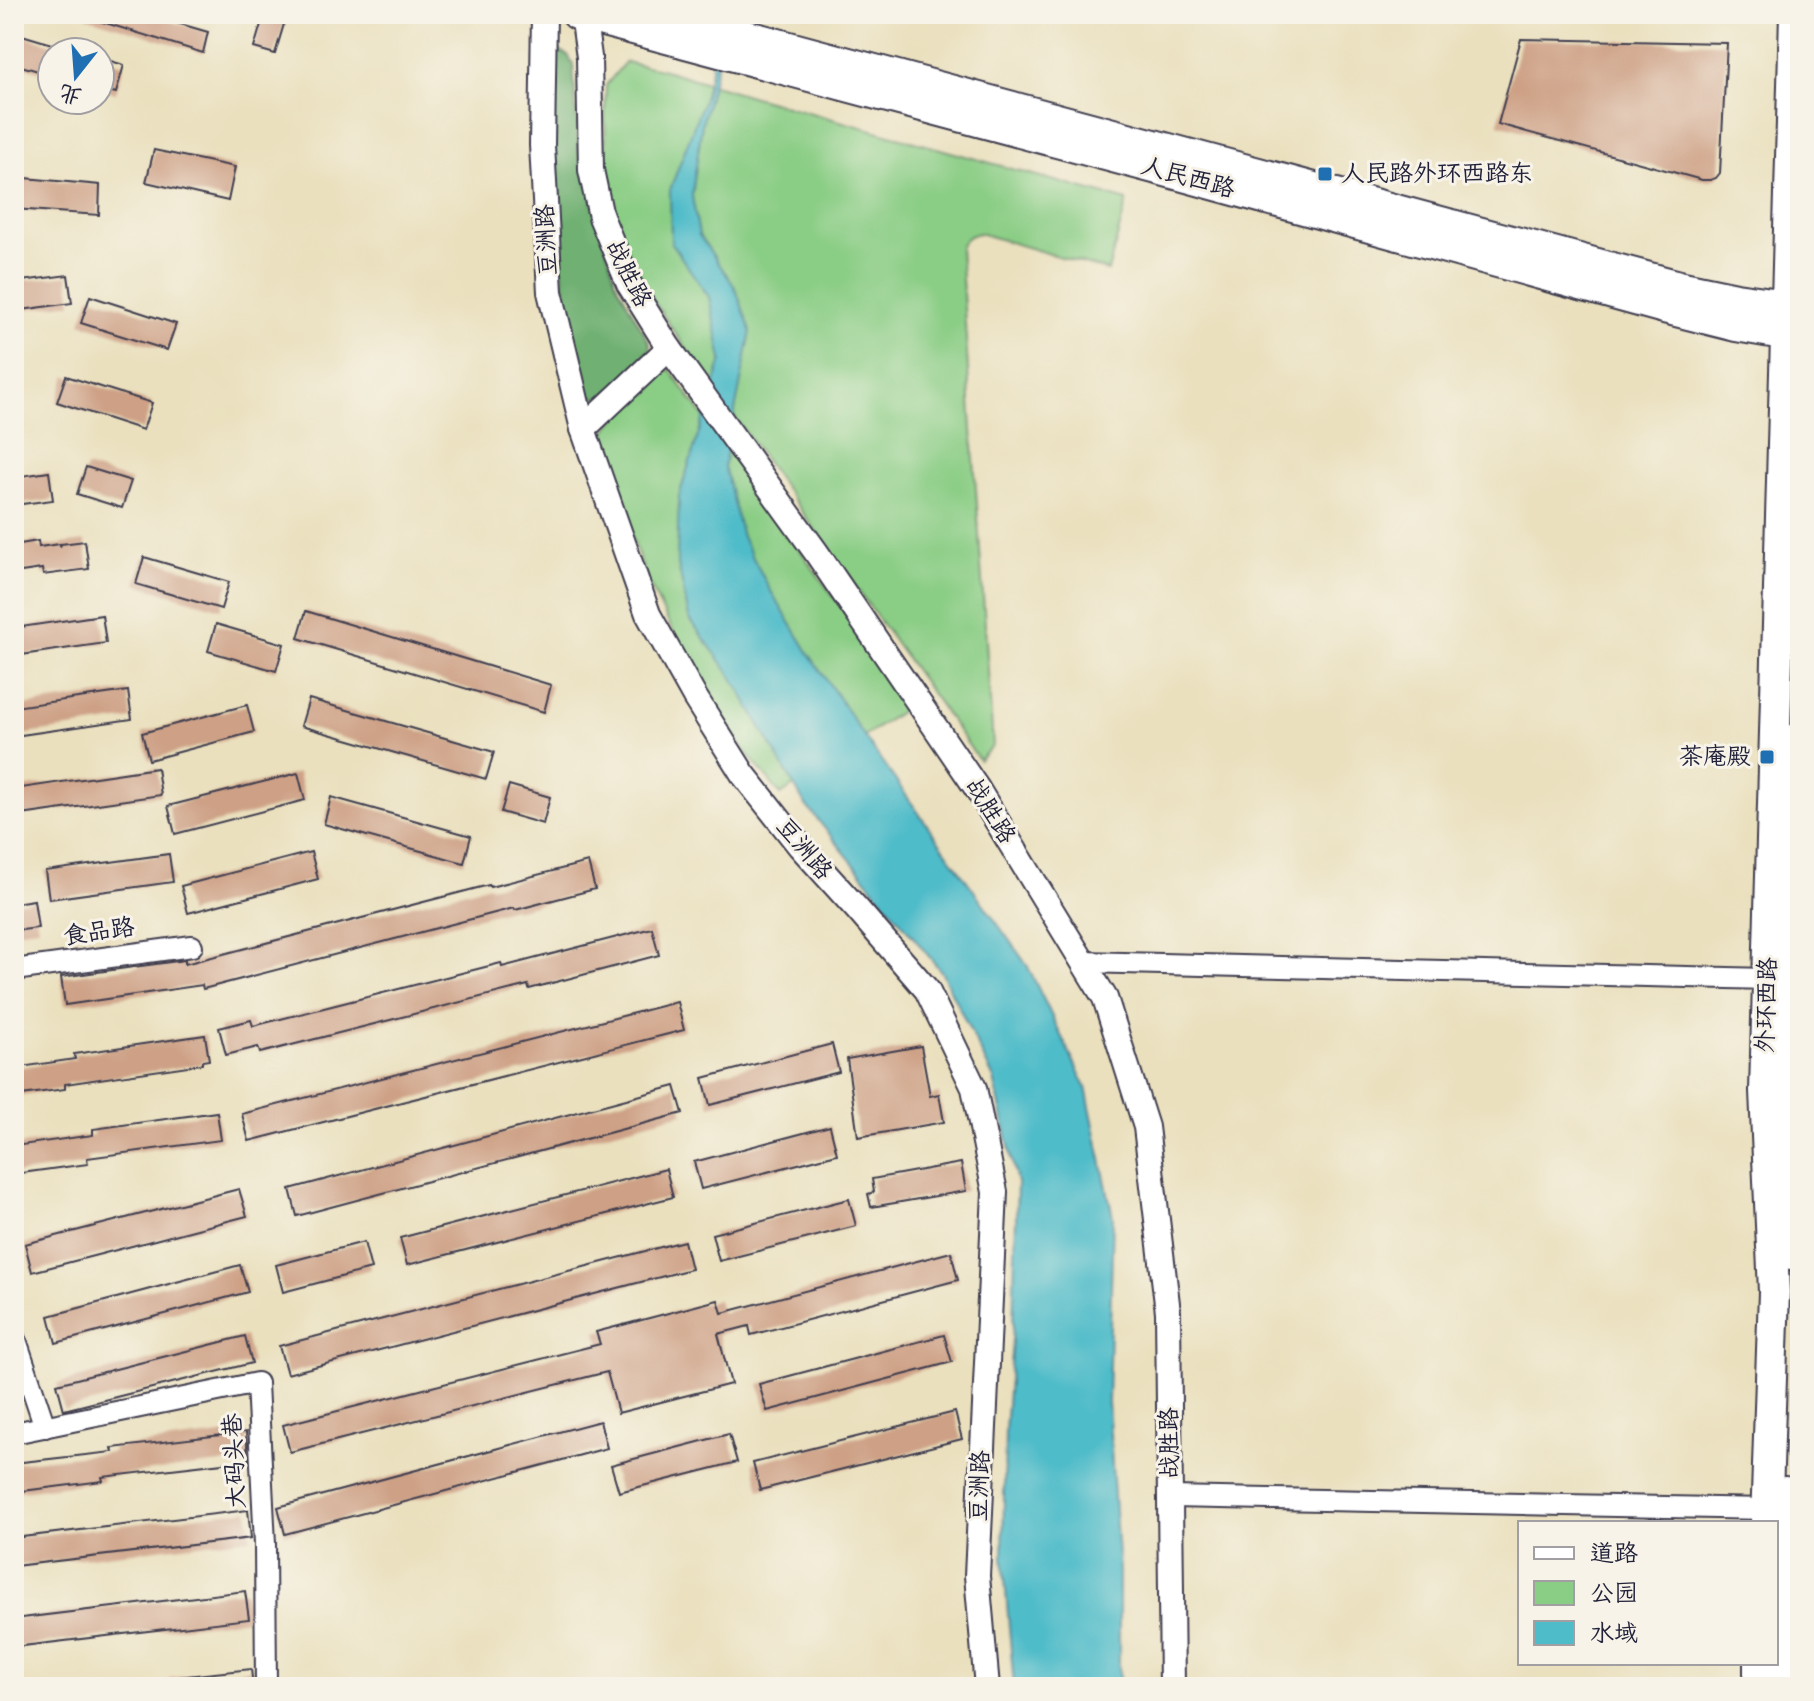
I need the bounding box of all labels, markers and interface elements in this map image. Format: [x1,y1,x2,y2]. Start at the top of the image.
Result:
north arrow [36,36,116,116]
text: 北 [56,76,86,112]
street label: 人民西路 [1137,149,1239,207]
place label: 人民路外环西路东 [1341,157,1533,191]
marker: 人民路外环西路东 [1316,165,1334,183]
street label: 豆洲路 [528,203,566,277]
street label: 战胜路 [597,234,659,314]
place label: 茶庵殿 [1679,740,1751,774]
marker: 茶庵殿 [1758,748,1776,766]
street label: 战胜路 [957,771,1023,851]
street label: 豆洲路 [768,810,840,888]
street label: 食品路 [61,910,137,954]
street label: 外环西路 [1748,956,1786,1054]
street label: 战胜路 [1152,1407,1188,1479]
street label: 大码头巷 [216,1412,254,1510]
street label: 豆洲路 [962,1449,998,1523]
legend [1518,1521,1778,1665]
text: 道路 [1590,1537,1638,1571]
text: 公园 [1590,1577,1638,1611]
text: 水域 [1590,1617,1638,1651]

